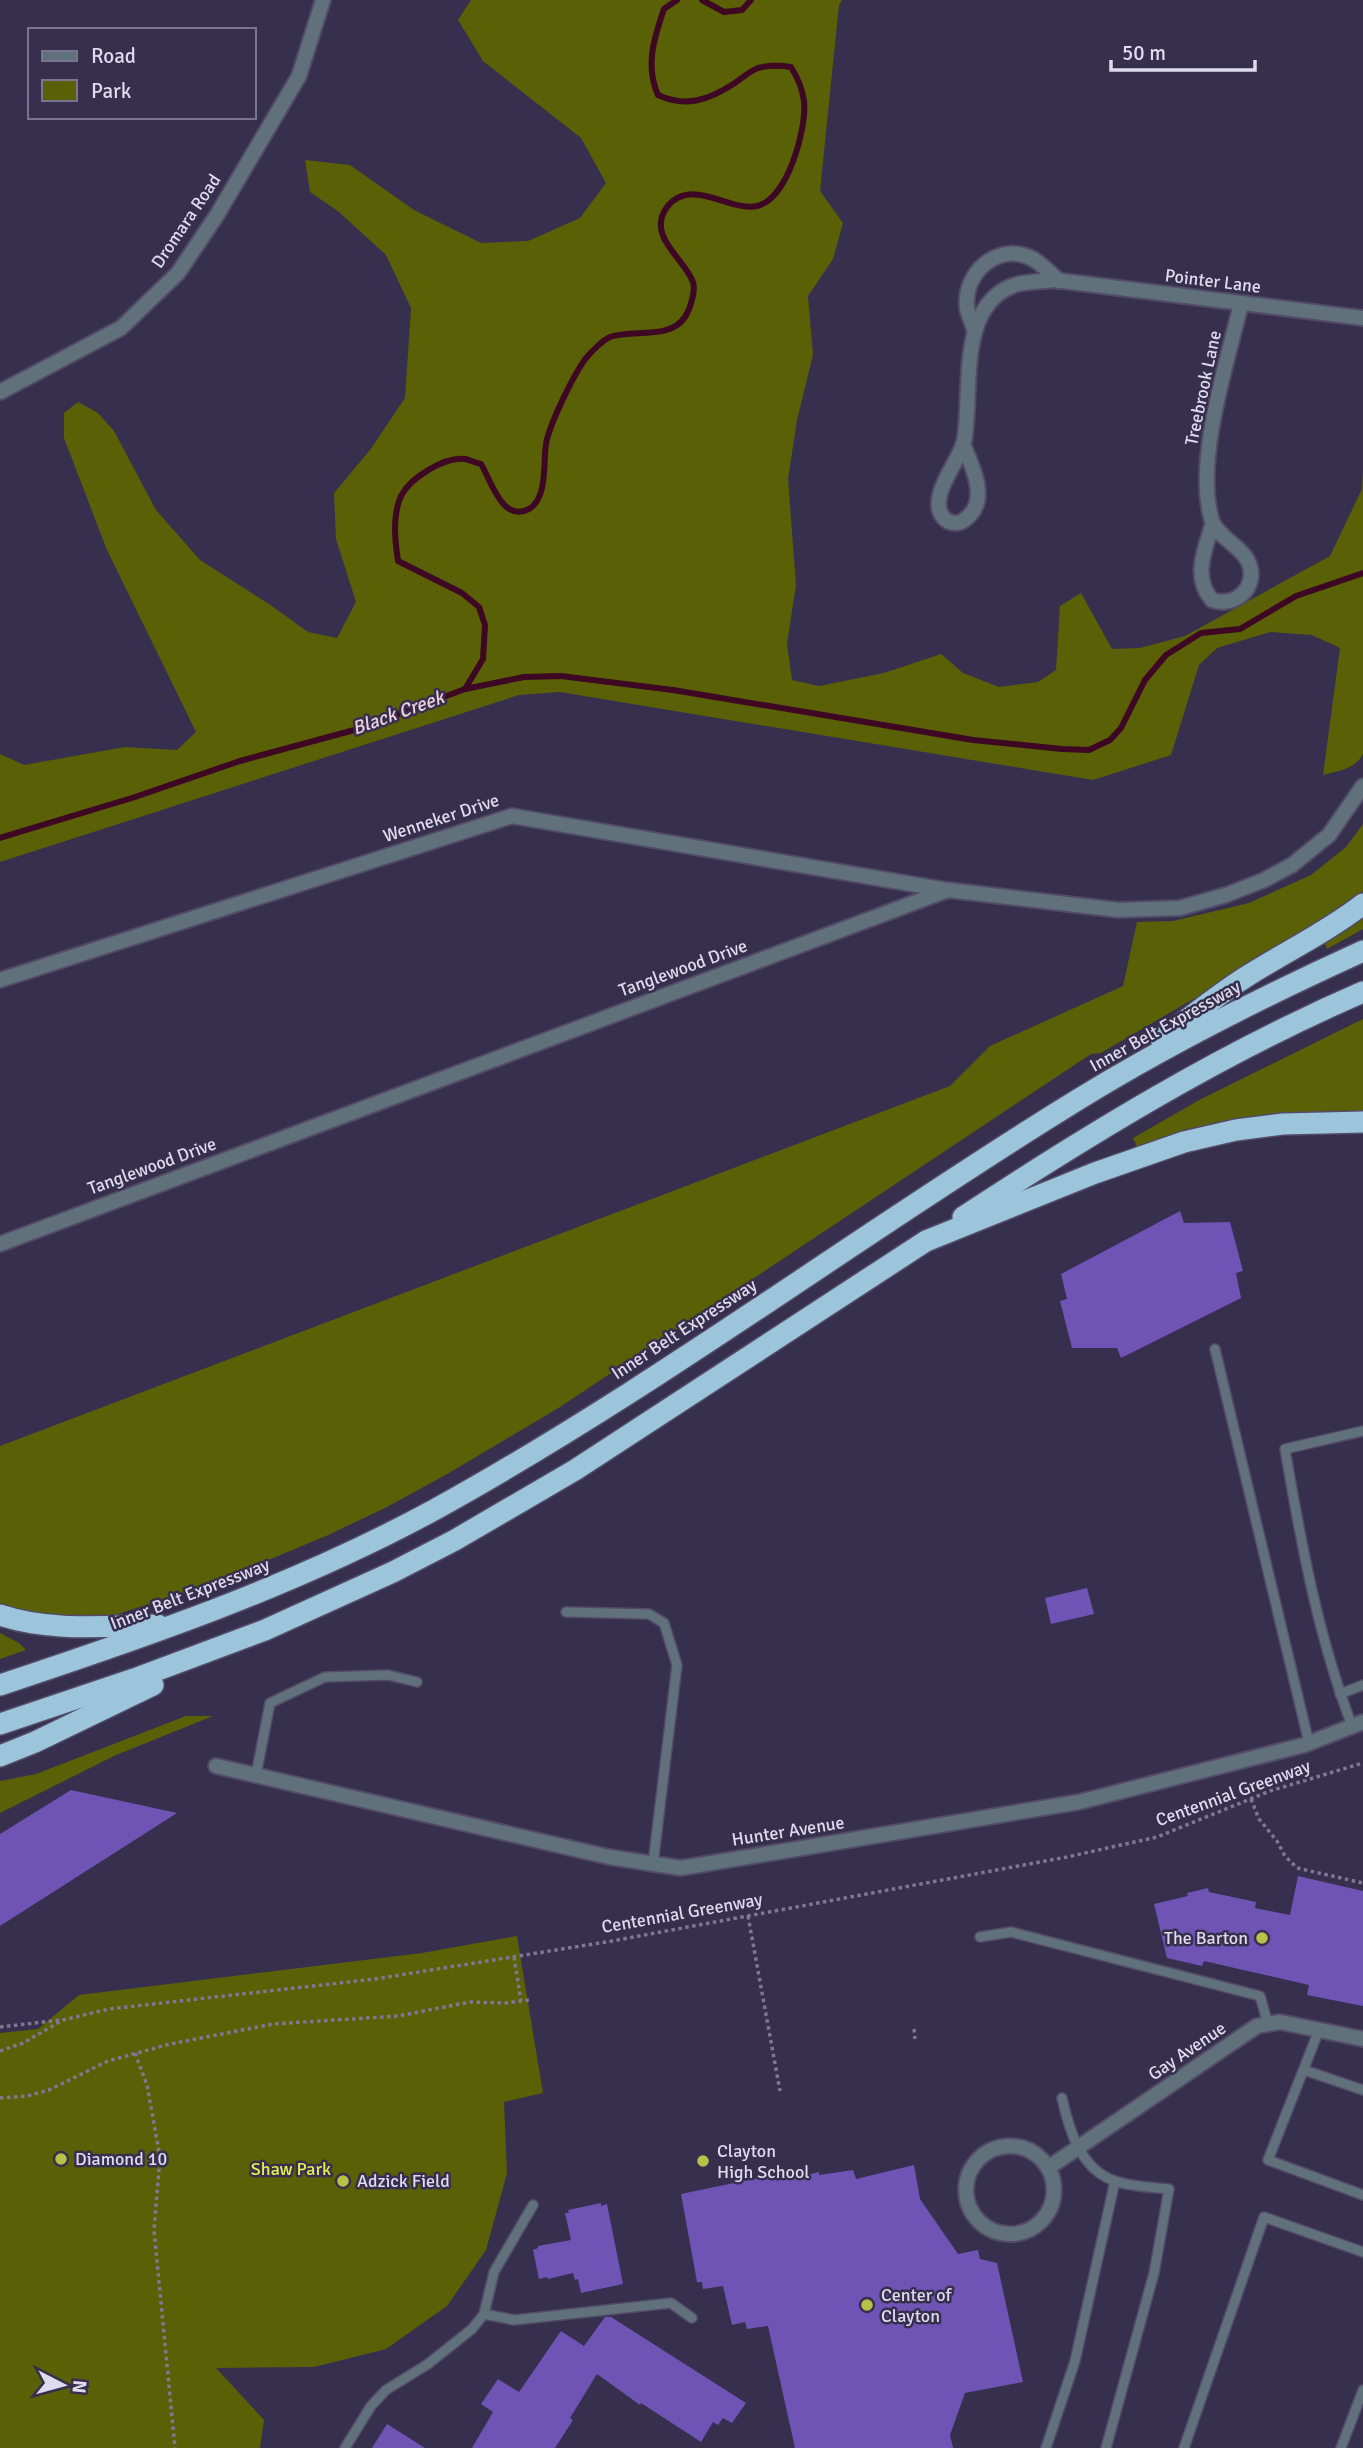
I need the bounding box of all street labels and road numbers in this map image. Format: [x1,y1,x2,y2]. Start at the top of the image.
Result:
street label: Dromara Road [146,170,226,272]
street label: Pointer Lane [1164,264,1262,298]
street label: Treebrook Lane [1180,329,1226,447]
street label: Wenneker Drive [380,789,502,847]
street label: Tanglewood Drive [616,935,750,1001]
street label: Inner Belt Expressway [1086,975,1245,1077]
street label: Tanglewood Drive [85,1133,219,1199]
street label: Inner Belt Expressway [607,1273,761,1384]
street label: Inner Belt Expressway [107,1553,273,1635]
street label: Centennial Greenway [1153,1755,1314,1831]
street label: Hunter Avenue [730,1811,846,1851]
street label: Centennial Greenway [600,1888,765,1938]
street label: Gay Avenue [1144,2017,1230,2085]

